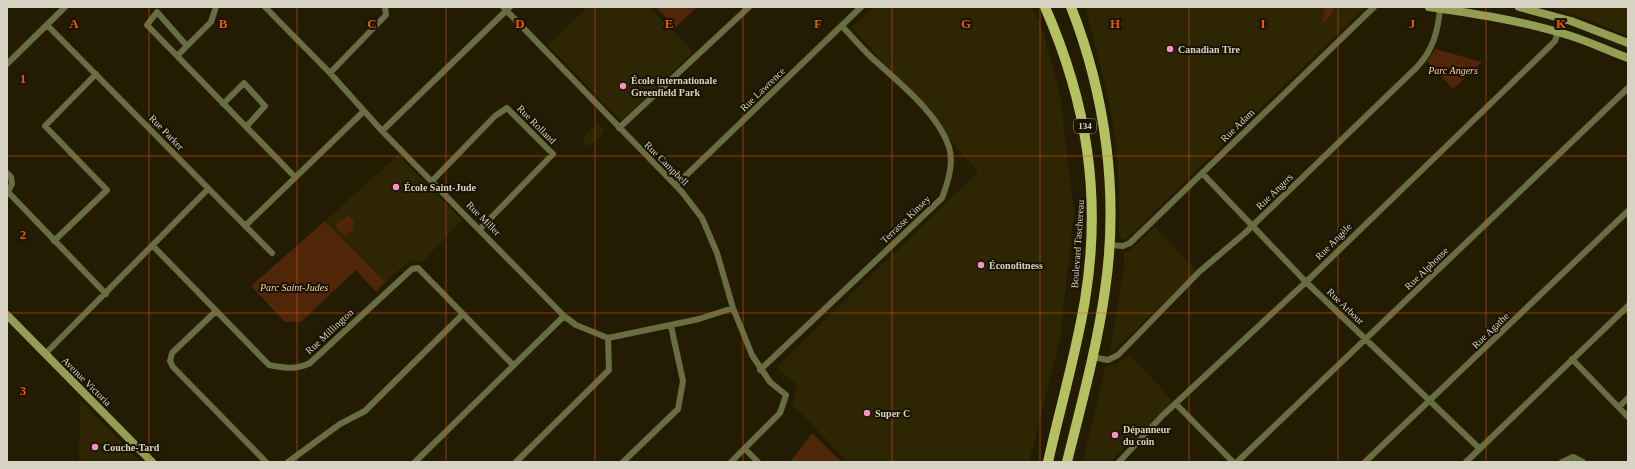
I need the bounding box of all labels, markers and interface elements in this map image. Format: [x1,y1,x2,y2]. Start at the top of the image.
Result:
text: A [69,16,79,31]
text: B [219,16,228,31]
text: C [367,16,377,31]
text: D [515,16,525,31]
text: E [665,16,673,31]
text: F [814,16,822,31]
text: G [961,16,971,31]
text: H [1110,16,1120,31]
text: I [1260,16,1266,31]
text: J [1409,16,1416,31]
text: K [1556,16,1567,31]
marker: Canadian Tire [1165,44,1175,54]
place label: Canadian Tire [1178,44,1241,55]
street label: Rue Lawrence [738,65,787,113]
park label: Parc Angers [1427,65,1478,76]
text: 1 [20,71,26,86]
place label: École internationale Greenfield Park [631,75,717,98]
marker: École internationale Greenfield Park [618,81,628,91]
street label: Rue Rolland [515,103,558,146]
street label: Rue Adam [1218,106,1257,144]
street label: Rue Parker [147,112,187,153]
road number: 134 [1074,119,1096,133]
street label: Rue Campbell [642,139,691,188]
street label: Rue Angers [1254,171,1295,212]
marker: École Saint-Jude [391,182,401,192]
place label: École Saint-Jude [404,182,477,193]
street label: Terrasse Kinsey [879,193,932,246]
street label: Rue Miller [464,199,503,238]
street label: Boulevard Taschereau [1069,199,1086,289]
street label: Rue Angèle [1313,220,1354,262]
text: 2 [20,227,26,242]
street label: Rue Alphonse [1402,244,1451,292]
marker: Éconofitness [976,260,986,270]
place label: Éconofitness [989,260,1043,271]
park label: Parc Saint-Judes [259,282,328,293]
street label: Rue Arbour [1325,286,1367,327]
street label: Rue Millington [303,306,356,356]
street label: Rue Agathe [1470,310,1511,351]
street label: Avenue Victoria [60,355,114,409]
text: 3 [20,383,27,398]
marker: Super C [862,408,872,418]
place label: Super C [875,408,910,419]
place label: Dépanneur du coin [1123,424,1171,447]
marker: Dépanneur du coin [1110,430,1120,440]
marker: Couche-Tard [90,442,100,452]
place label: Couche-Tard [103,442,160,453]

